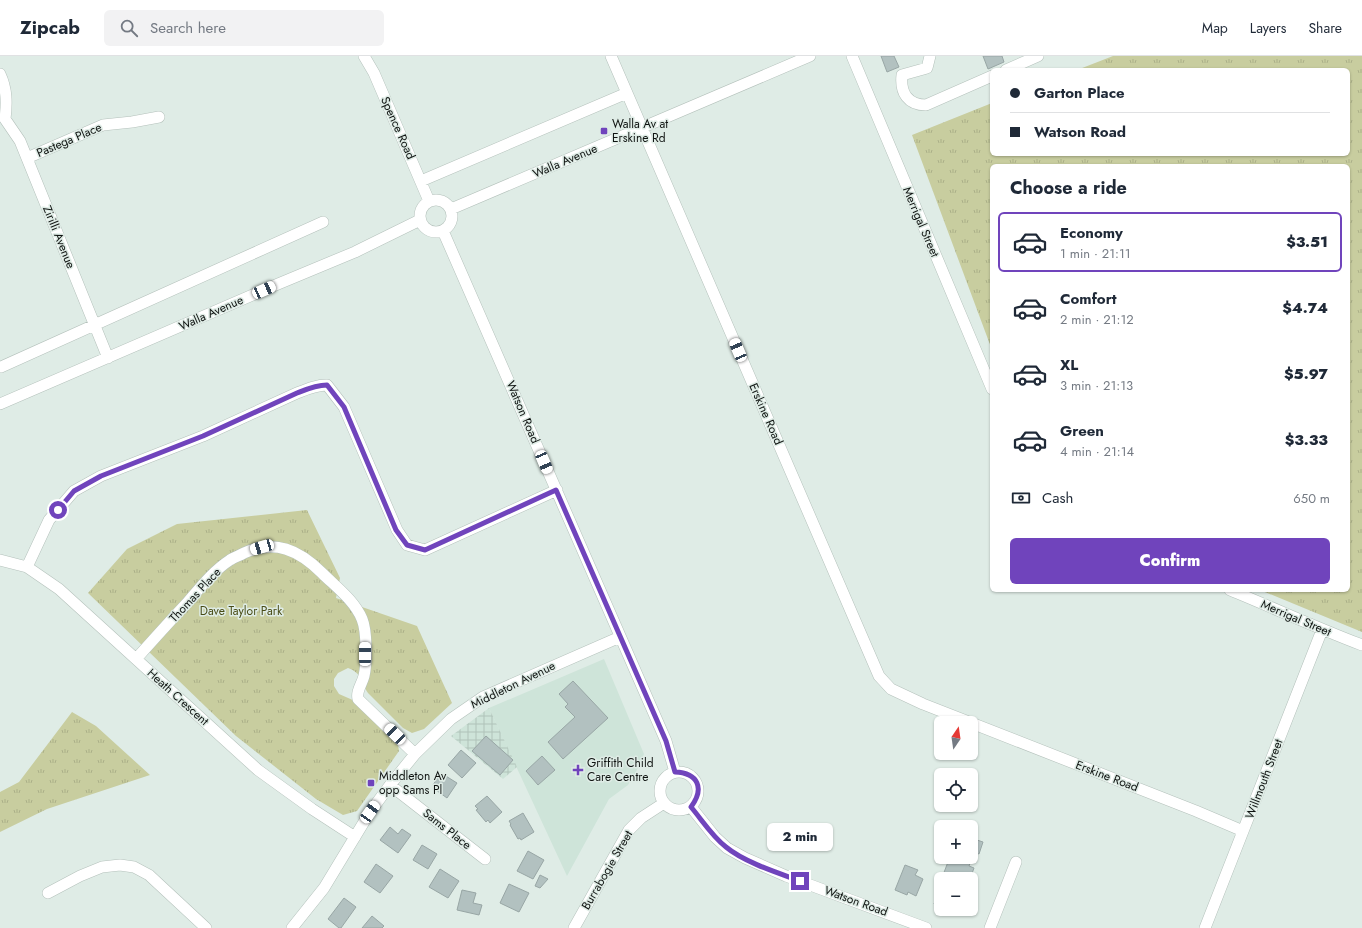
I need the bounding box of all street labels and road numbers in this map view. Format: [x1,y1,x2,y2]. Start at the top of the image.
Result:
street label: Spence Road [376,94,420,162]
street label: Pastega Place [34,118,104,162]
street label: Walla Avenue [530,139,600,183]
street label: Merrigal Street [898,184,944,260]
street label: Zirilli Avenue [38,203,80,271]
street label: Walla Avenue [176,291,246,335]
street label: Watson Road [502,378,544,446]
street label: Erskine Road [744,380,788,448]
street label: Thomas Place [165,564,225,626]
street label: Merrigal Street [1258,595,1334,641]
street label: Middleton Avenue [468,657,558,713]
street label: Heath Crescent [143,664,213,730]
street label: Willmouth Street [1241,736,1288,822]
street label: Erskine Road [1073,756,1141,796]
street label: Sams Place [419,804,475,854]
street label: Burrabogie Street [577,827,637,913]
street label: Watson Road [822,881,890,921]

